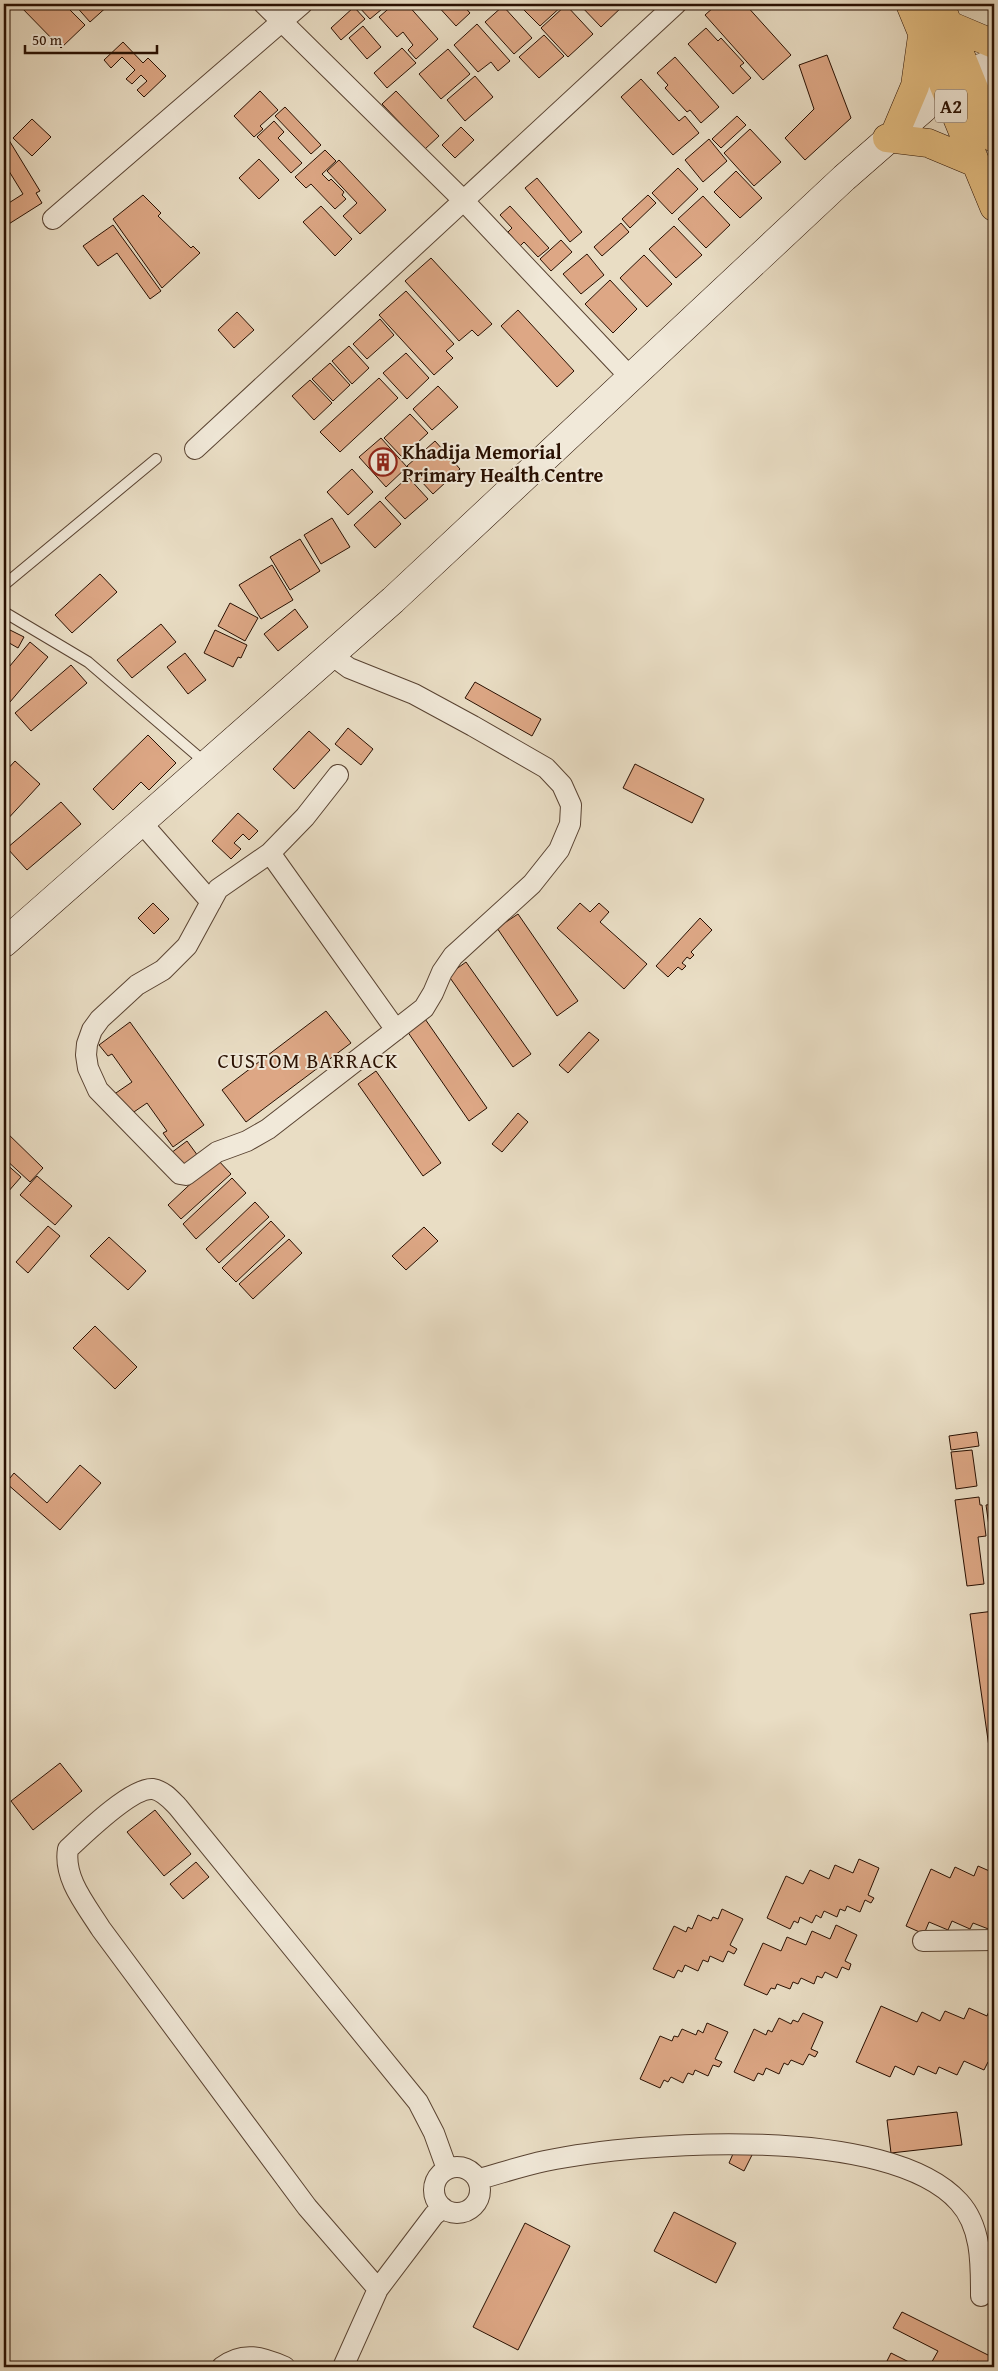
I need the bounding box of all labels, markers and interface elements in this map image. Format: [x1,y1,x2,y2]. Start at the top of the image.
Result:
scale bar [25,22,158,54]
text: 50 m [32,29,63,50]
road number: A2 [935,90,967,122]
place label: Khadija Memorial Primary Health Centre [402,437,604,489]
building icon: Khadija Memorial Primary Health Centre [368,447,398,477]
district label: CUSTOM BARRACK [218,1045,398,1076]

